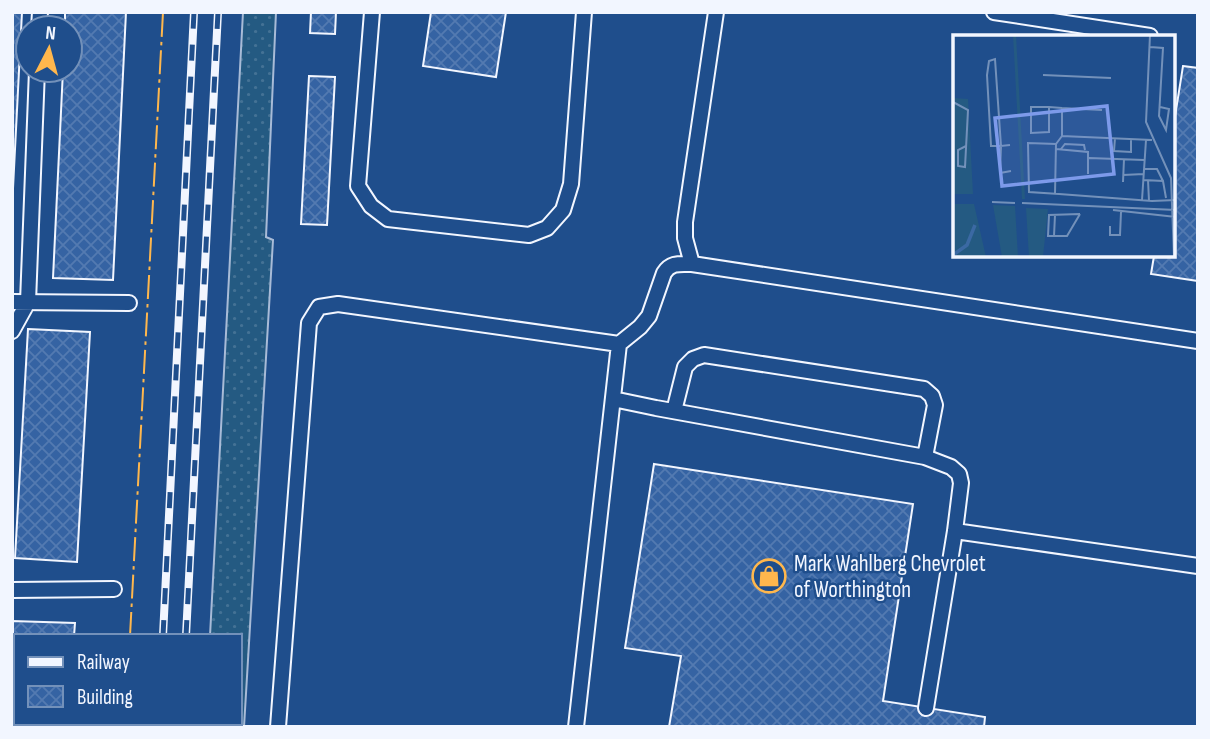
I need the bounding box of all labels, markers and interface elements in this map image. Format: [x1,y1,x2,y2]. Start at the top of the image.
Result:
north arrow [14,14,84,84]
text: N [44,22,57,46]
inset map [953,35,1175,257]
place label: Mark Wahlberg Chevrolet of Worthington [794,550,986,604]
shop icon: Mark Wahlberg Chevrolet of Worthington [750,557,788,595]
legend [14,634,242,725]
text: Railway [77,650,130,675]
text: Building [77,685,133,710]

